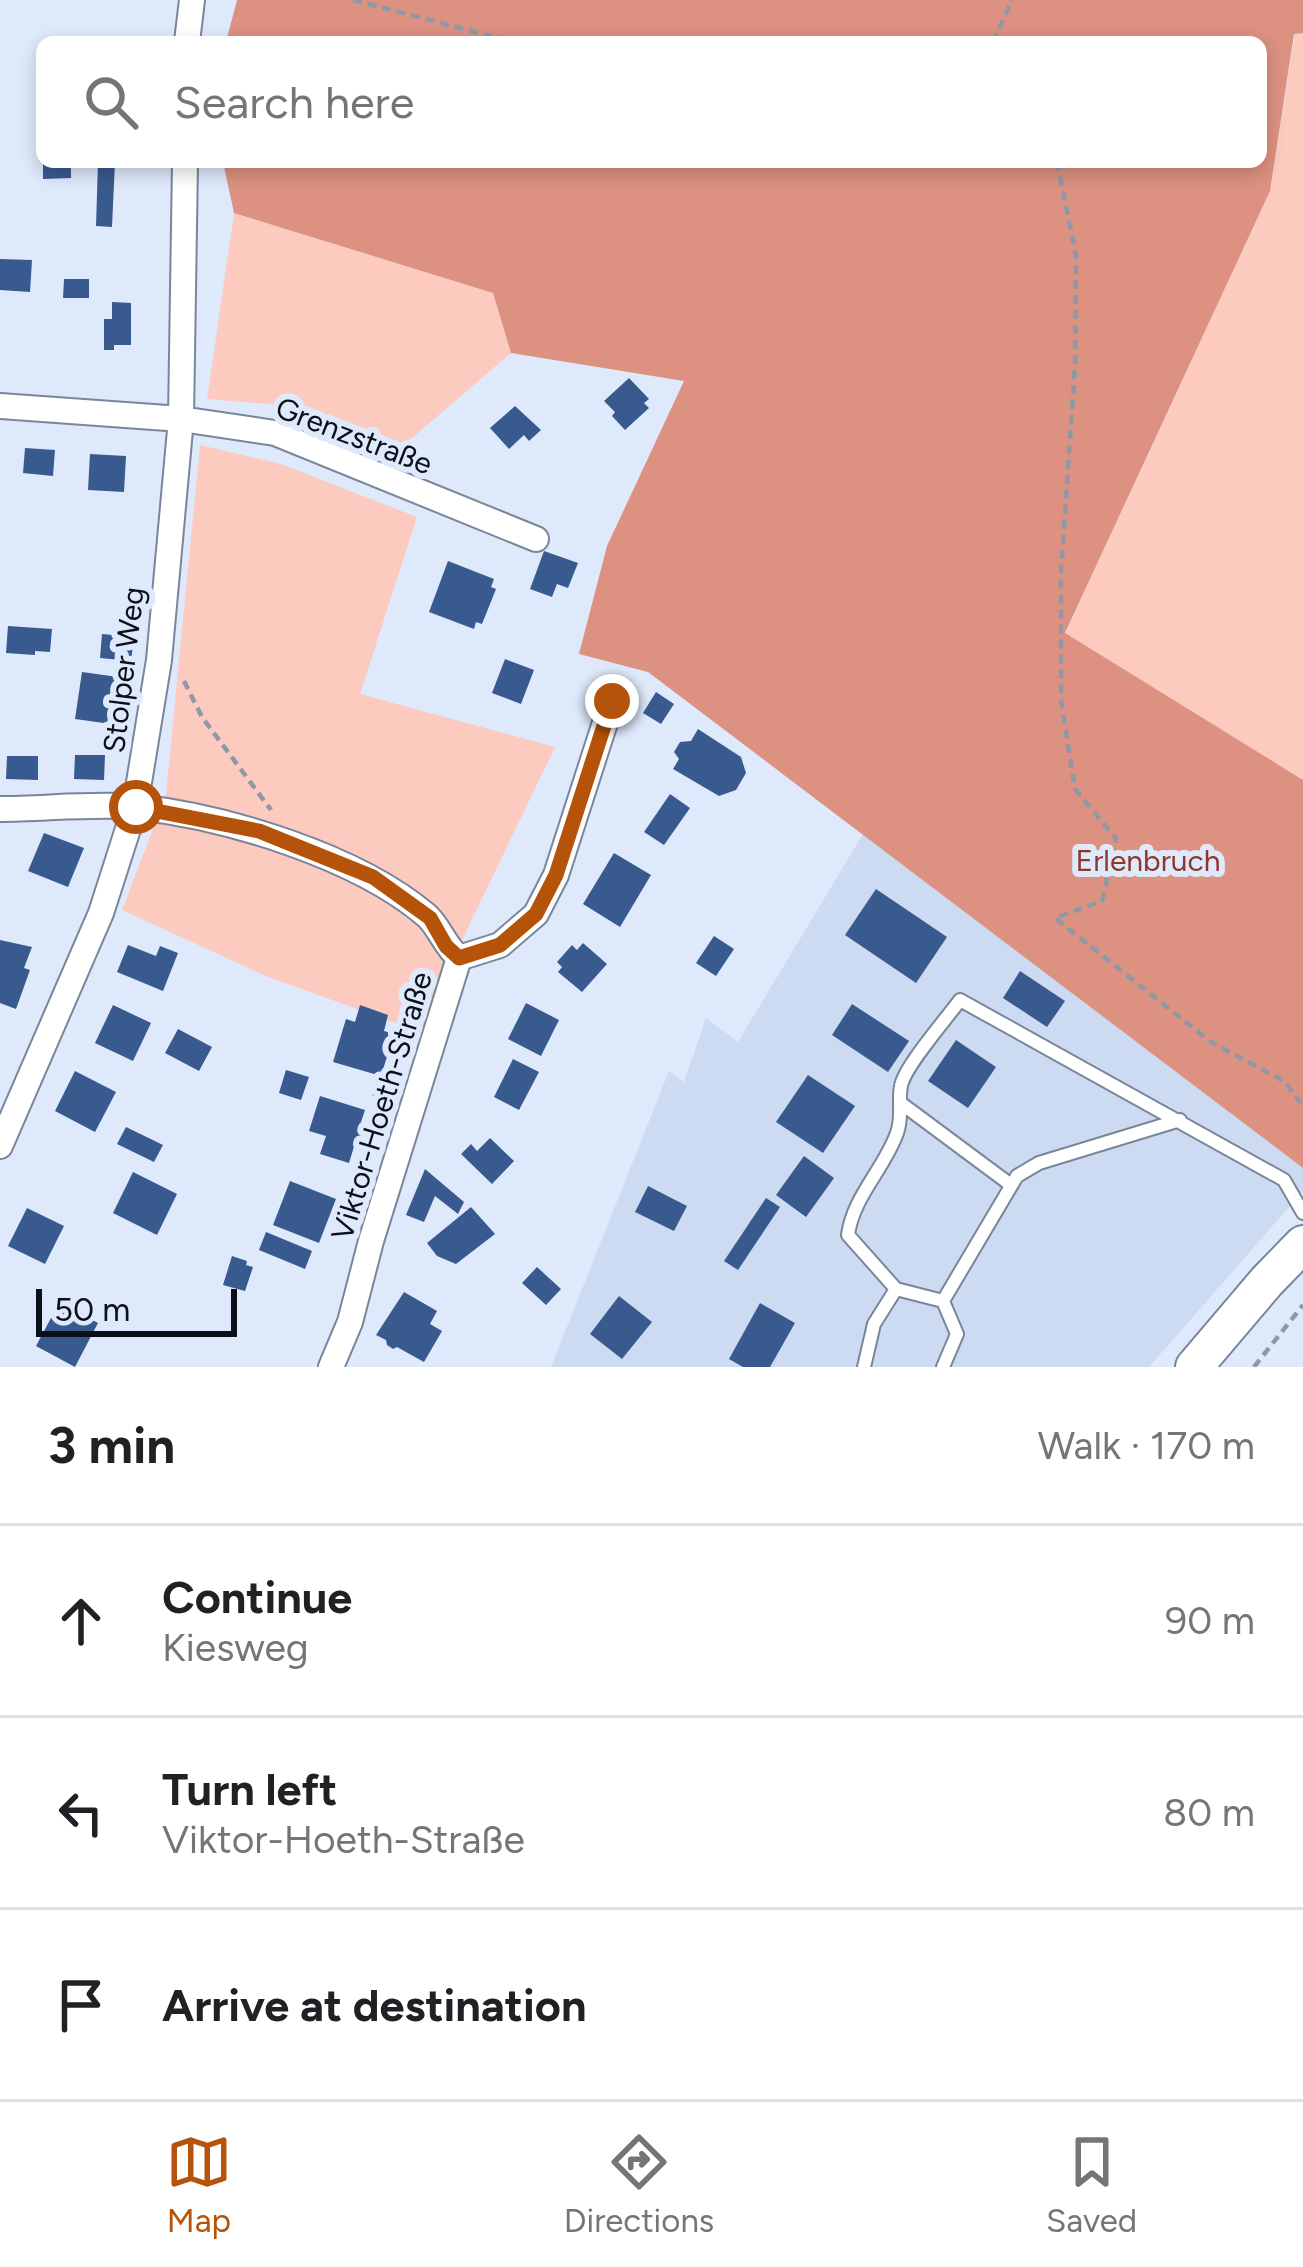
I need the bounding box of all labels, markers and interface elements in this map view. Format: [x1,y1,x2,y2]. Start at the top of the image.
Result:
search box [36,36,1267,168]
icon: search [78,69,144,135]
text: Search here [174,75,414,129]
street label: Grenzstraße [271,389,438,482]
street label: Stolper Weg [95,585,152,755]
route end [585,674,639,728]
route start [109,780,163,834]
park label: Erlenbruch [1075,842,1221,879]
street label: Viktor-Hoeth-Straße [323,967,440,1245]
scale bar [36,1283,237,1336]
text: 50 m [54,1290,130,1329]
text: 3 min [48,1415,175,1476]
text: Walk · 170 m [1038,1422,1255,1469]
text: Continue [162,1570,352,1624]
icon: ahead [48,1588,114,1654]
text: 90 m [1165,1597,1255,1644]
text: Kiesweg [162,1624,309,1671]
text: Turn left [162,1762,337,1816]
icon: left [48,1780,114,1846]
text: 80 m [1163,1789,1255,1836]
text: Viktor-Hoeth-Straße [162,1816,525,1863]
icon: arrive [48,1972,114,2038]
text: Arrive at destination [162,1978,586,2032]
tab: Map [166,2129,232,2240]
tab: Directions [564,2129,714,2240]
tab: Saved [1046,2129,1137,2240]

